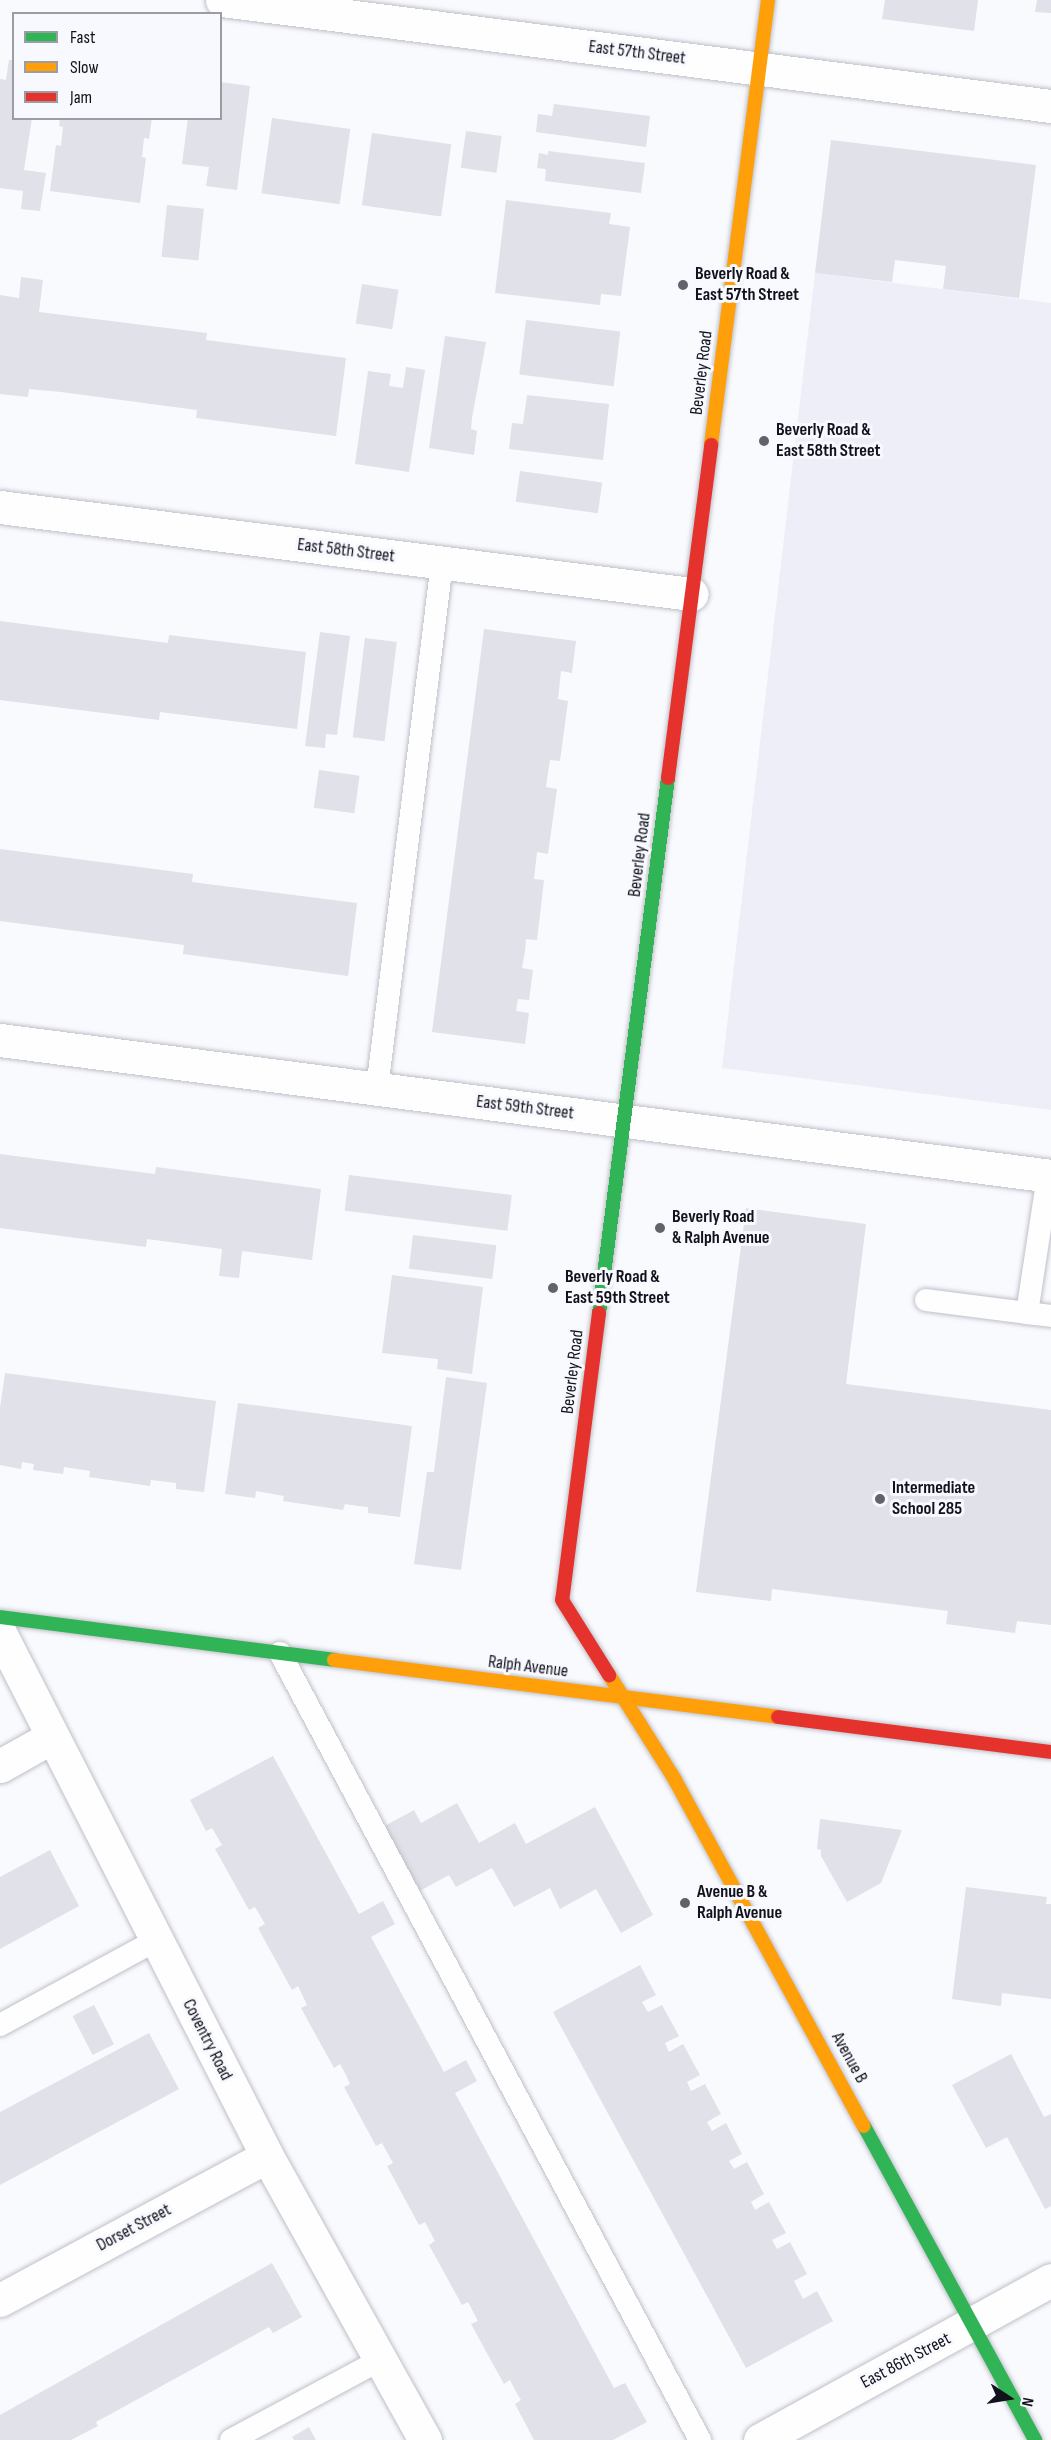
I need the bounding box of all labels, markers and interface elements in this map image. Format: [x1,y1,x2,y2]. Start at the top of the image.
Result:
legend [12,12,222,120]
text: Fast [70,27,95,48]
street label: East 57th Street [587,36,687,70]
text: Slow [70,57,99,78]
text: Jam [70,87,92,108]
place label: Beverly Road & East 57th Street [695,264,799,306]
marker: Beverly Road & East 57th Street [676,278,690,292]
street label: Beverley Road [686,330,718,416]
place label: Beverly Road & East 58th Street [776,420,881,462]
marker: Beverly Road & East 58th Street [757,434,771,448]
street label: East 58th Street [296,534,396,568]
street label: Beverley Road [624,812,656,898]
street label: East 59th Street [475,1091,575,1125]
place label: Beverly Road & Ralph Avenue [672,1207,769,1250]
marker: Beverly Road & Ralph Avenue [653,1221,667,1235]
place label: Beverly Road & East 59th Street [565,1267,670,1310]
marker: Beverly Road & East 59th Street [546,1281,560,1295]
street label: Beverley Road [557,1329,589,1415]
place label: Intermediate School 285 [892,1478,975,1520]
marker: Intermediate School 285 [873,1492,887,1506]
street label: Ralph Avenue [487,1651,569,1683]
place label: Avenue B & Ralph Avenue [697,1882,782,1924]
marker: Avenue B & Ralph Avenue [678,1896,692,1910]
street label: Coventry Road [177,1996,237,2084]
street label: Avenue B [826,2029,872,2087]
street label: Dorset Street [93,2199,175,2257]
street label: East 86th Street [857,2328,955,2394]
north arrow [979,2368,1039,2428]
text: N [1017,2396,1037,2408]

